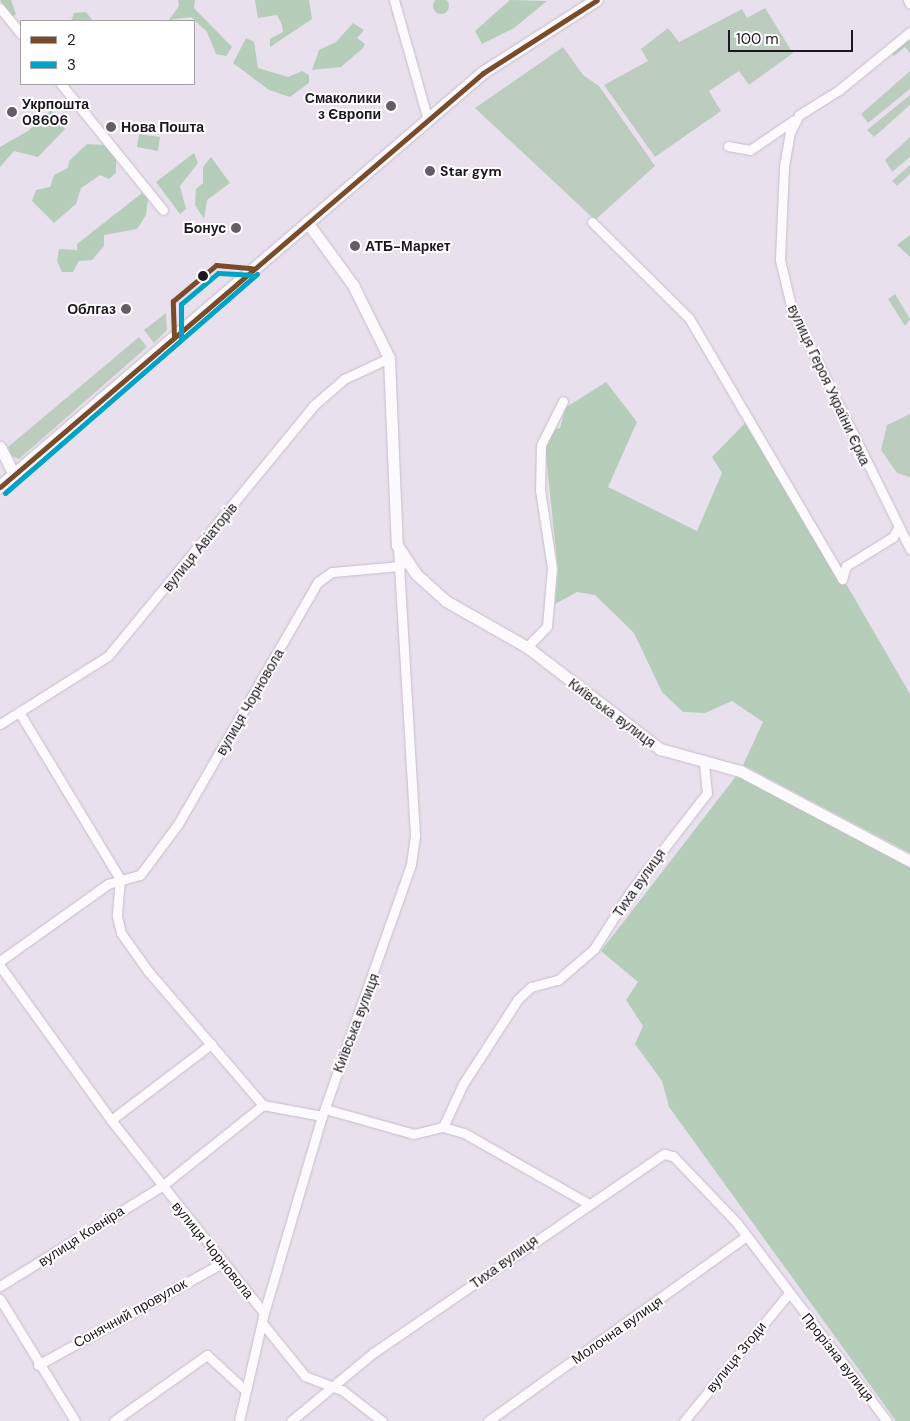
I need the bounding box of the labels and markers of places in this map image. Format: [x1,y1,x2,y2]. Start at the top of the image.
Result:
place label: Смаколики з Європи [305,90,381,122]
place label: Укрпошта 08606 [22,96,89,128]
marker: Смаколики з Європи [385,100,397,112]
marker: Укрпошта 08606 [6,106,18,118]
place label: Нова Пошта [121,119,204,135]
marker: Нова Пошта [105,121,117,133]
place label: Star gym [440,163,502,179]
marker: Star gym [424,165,436,177]
place label: Бонус [184,220,226,236]
marker: Бонус [230,222,242,234]
place label: АТБ-Маркет [365,238,451,254]
marker: АТБ-Маркет [349,240,361,252]
unlabelled marker [198,271,208,281]
place label: Облгаз [67,301,116,317]
marker: Облгаз [120,303,132,315]

